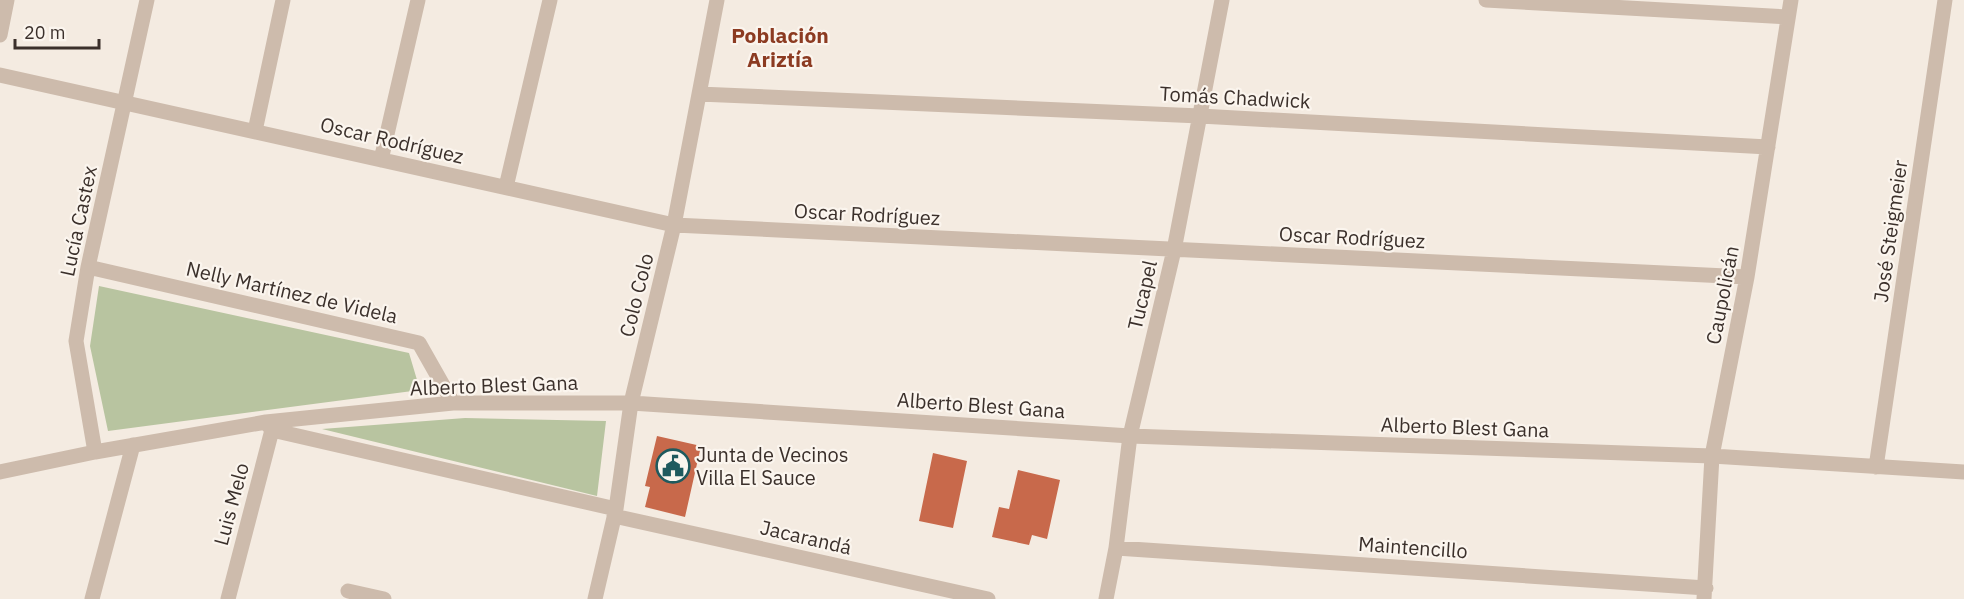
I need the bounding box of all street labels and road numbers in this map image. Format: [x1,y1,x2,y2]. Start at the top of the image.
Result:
street label: Tomás Chadwick [1159,80,1312,114]
street label: Oscar Rodríguez [318,110,466,170]
street label: José Steigmeier [1867,158,1913,304]
street label: Lucía Castex [53,163,103,279]
street label: Oscar Rodríguez [793,197,941,231]
street label: Oscar Rodríguez [1278,220,1426,254]
street label: Caupolicán [1699,243,1745,347]
street label: Colo Colo [613,250,659,340]
street label: Nelly Martínez de Videla [184,255,401,330]
street label: Tucapel [1121,258,1163,332]
street label: Alberto Blest Gana [409,369,579,401]
street label: Alberto Blest Gana [896,386,1066,424]
street label: Alberto Blest Gana [1380,411,1550,443]
street label: Luis Melo [207,460,255,548]
street label: Jacarandá [758,513,855,561]
street label: Maintencillo [1357,530,1469,564]

